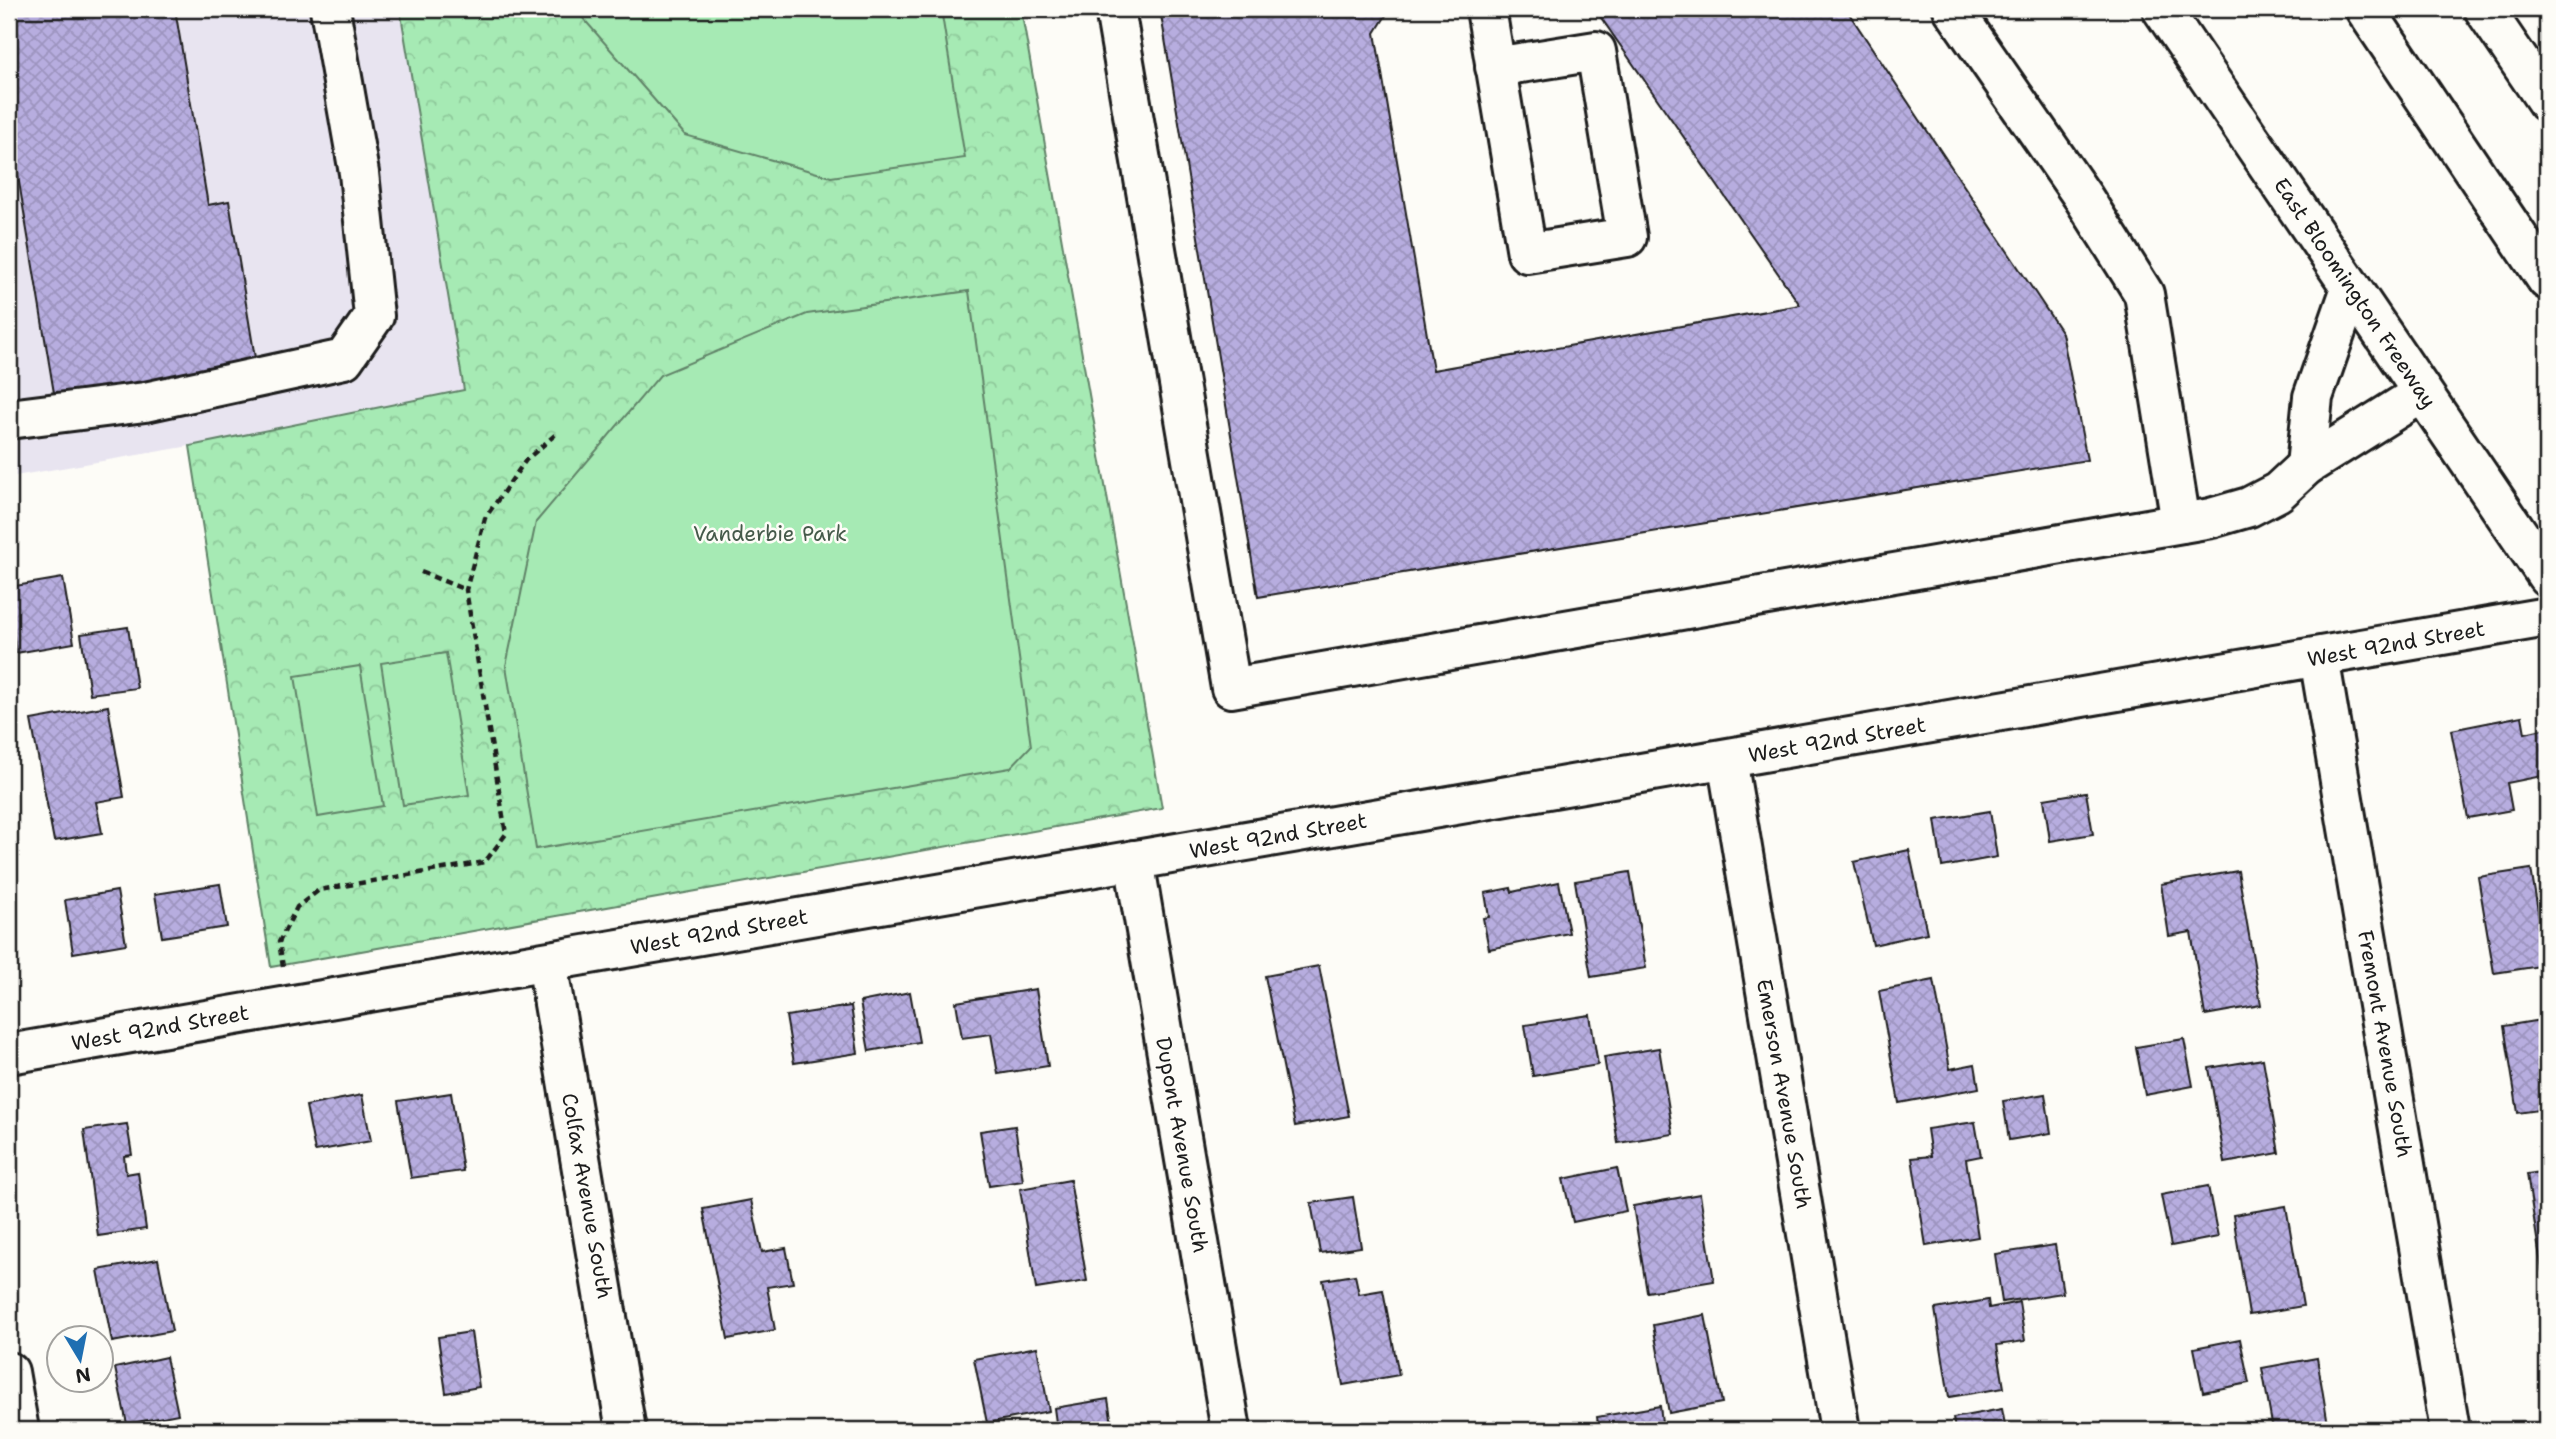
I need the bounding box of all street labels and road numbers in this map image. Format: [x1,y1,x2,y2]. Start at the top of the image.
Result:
street label: East Bloomington Freeway [2267,172,2443,414]
street label: West 92nd Street [2305,615,2487,673]
street label: West 92nd Street [1746,711,1928,769]
street label: West 92nd Street [1187,807,1369,865]
street label: West 92nd Street [628,903,810,961]
street label: Fremont Avenue South [2351,928,2419,1160]
street label: Emerson Avenue South [1750,977,1818,1211]
street label: West 92nd Street [69,999,251,1057]
street label: Dupont Avenue South [1149,1035,1215,1255]
street label: Colfax Avenue South [555,1091,619,1301]

